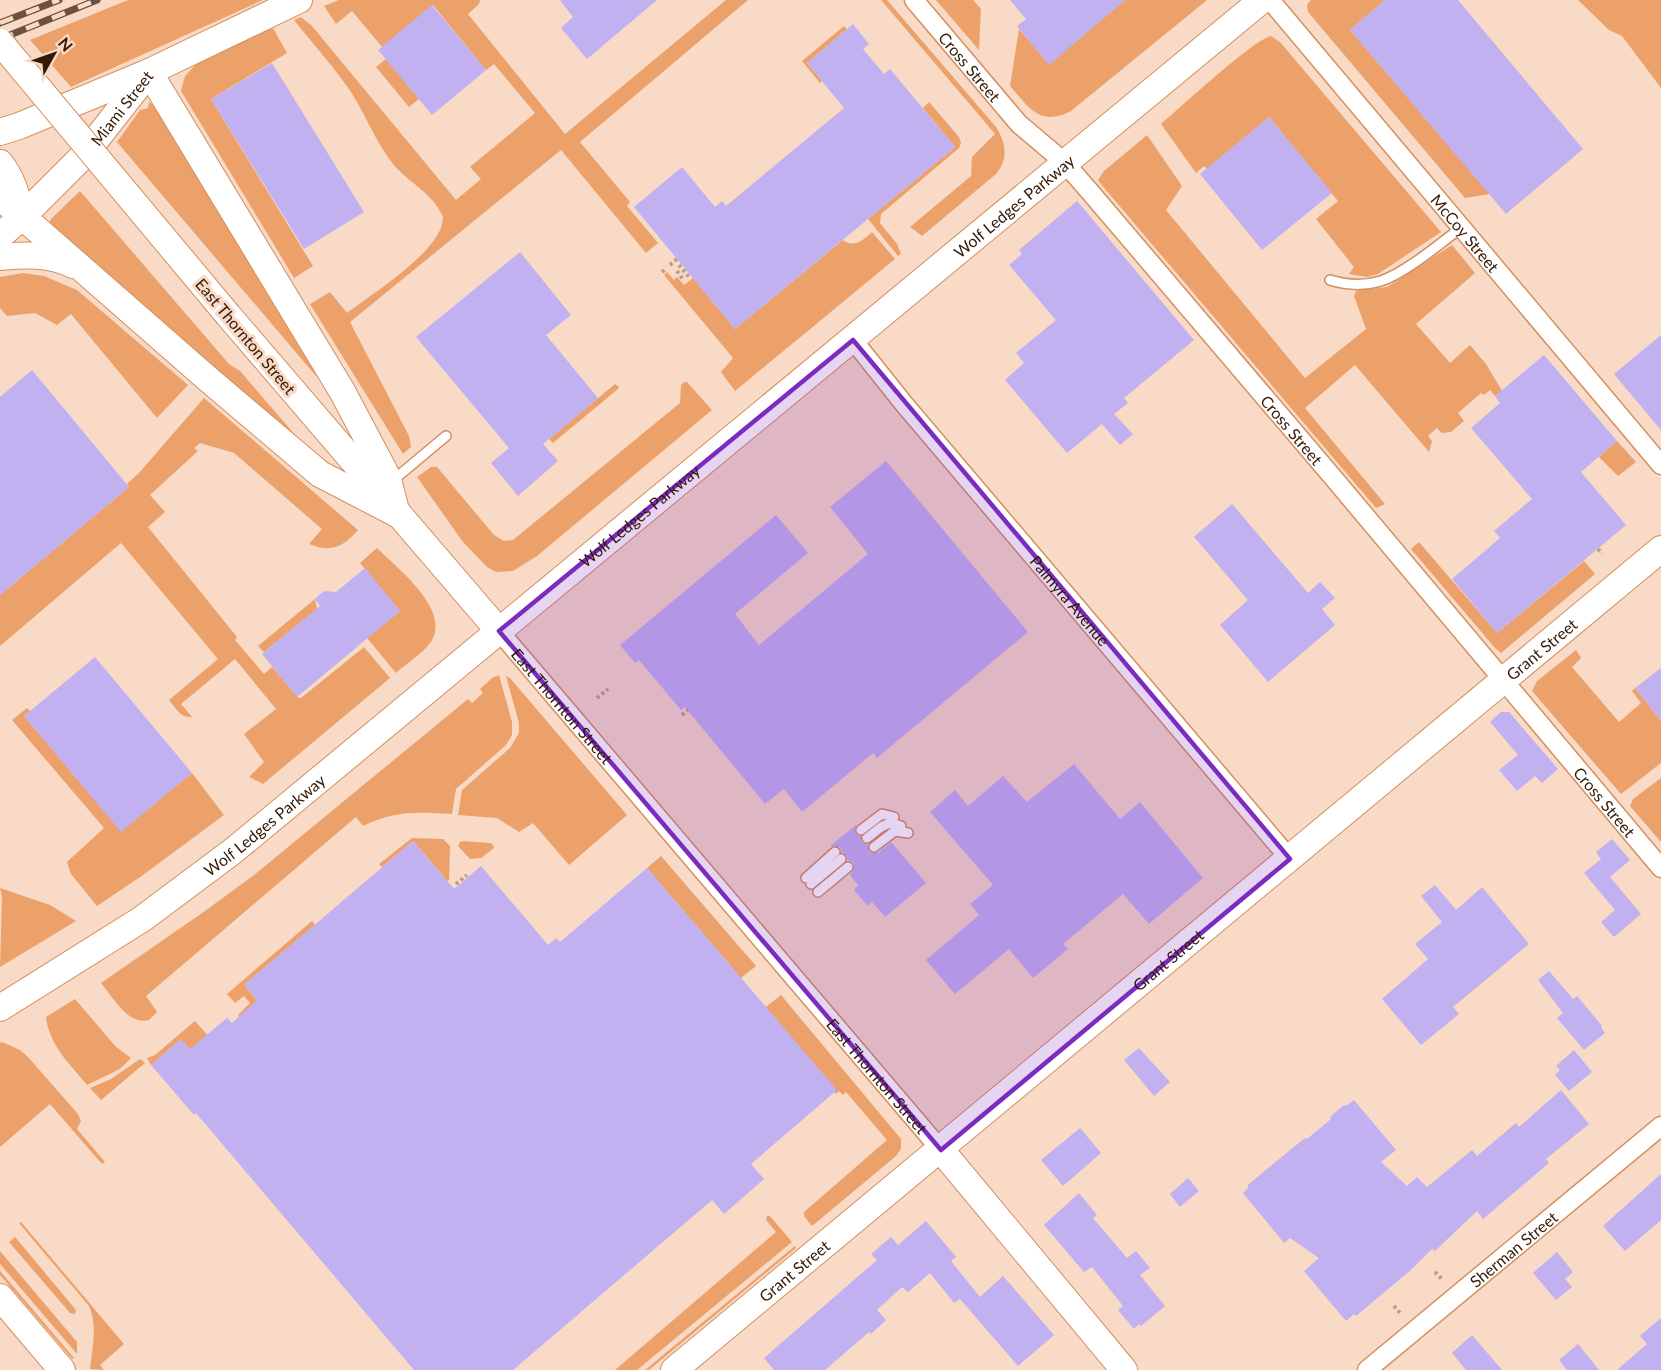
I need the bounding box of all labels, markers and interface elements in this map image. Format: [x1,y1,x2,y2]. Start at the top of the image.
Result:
north arrow [24,24,84,84]
street label: Cross Street [935,28,1005,105]
text: N [55,33,77,55]
street label: Miami Street [86,66,156,149]
street label: Wolf Ledges Parkway [949,150,1078,261]
street label: McCoy Street [1428,190,1504,276]
street label: East Thornton Street [192,274,300,398]
street label: Cross Street [1257,391,1327,468]
street label: Wolf Ledges Parkway [575,460,704,571]
street label: Palmyra Avenue [1027,551,1114,649]
street label: Grant Street [1502,614,1581,683]
street label: East Thornton Street [508,644,617,767]
street label: Cross Street [1570,763,1640,840]
street label: Wolf Ledges Parkway [200,769,329,879]
street label: Grant Street [1128,924,1207,994]
street label: East Thornton Street [823,1014,932,1137]
street label: Sherman Street [1466,1207,1561,1290]
street label: Grant Street [755,1235,833,1305]

